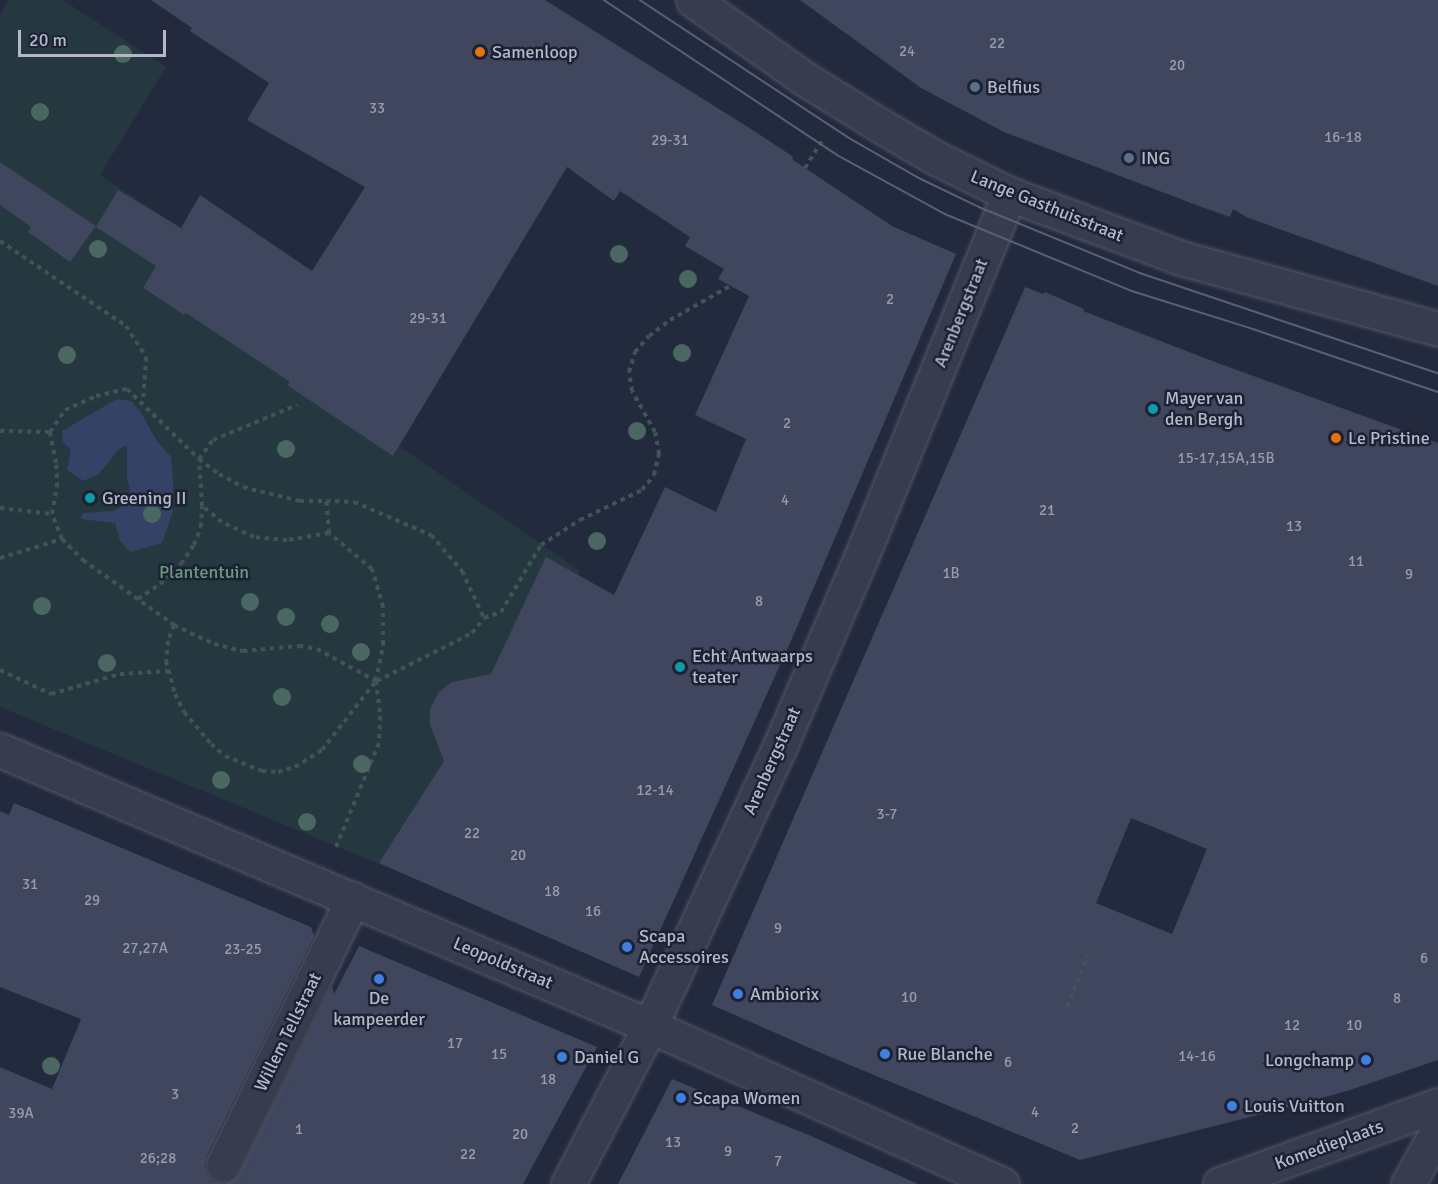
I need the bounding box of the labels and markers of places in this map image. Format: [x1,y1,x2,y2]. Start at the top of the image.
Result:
place label: Samenloop [492,41,578,63]
marker: Samenloop [473,45,487,59]
place label: Belfius [987,76,1040,98]
marker: Belfius [968,80,982,94]
place label: ING [1141,147,1170,169]
marker: ING [1122,151,1136,165]
place label: Mayer van den Bergh [1165,388,1243,430]
marker: Mayer van den Bergh [1146,402,1160,416]
place label: Le Pristine [1348,427,1430,449]
marker: Le Pristine [1329,431,1343,445]
place label: Greening II [102,487,186,509]
marker: Greening II [83,491,97,505]
place label: Echt Antwaarps teater [692,646,813,688]
marker: Echt Antwaarps teater [673,660,687,674]
place label: Scapa Accessoires [639,926,729,968]
marker: Scapa Accessoires [620,940,634,954]
marker: De kampeerder [372,972,386,986]
place label: Ambiorix [750,983,819,1005]
marker: Ambiorix [731,987,745,1001]
place label: De kampeerder [333,988,425,1030]
place label: Rue Blanche [897,1043,993,1065]
place label: Daniel G [574,1046,639,1068]
marker: Rue Blanche [878,1047,892,1061]
place label: Longchamp [1265,1049,1354,1071]
marker: Daniel G [555,1050,569,1064]
marker: Longchamp [1359,1053,1373,1067]
place label: Scapa Women [693,1087,800,1109]
marker: Scapa Women [674,1091,688,1105]
place label: Louis Vuitton [1244,1095,1345,1117]
marker: Louis Vuitton [1225,1099,1239,1113]

